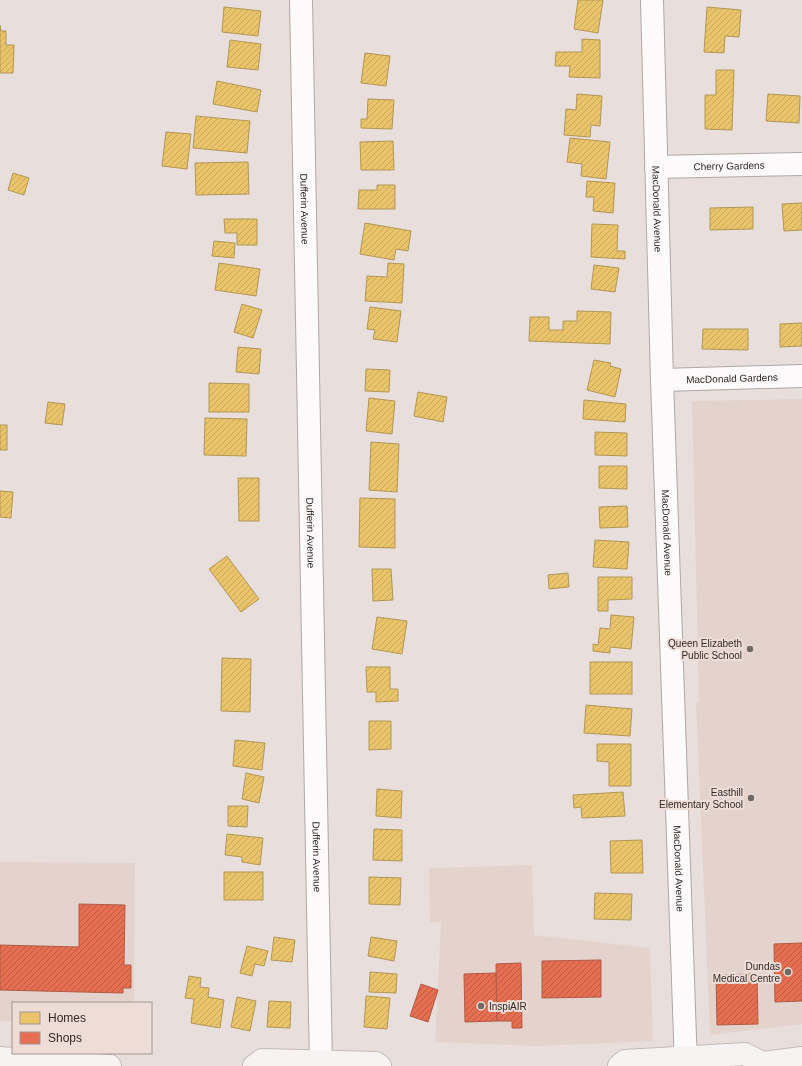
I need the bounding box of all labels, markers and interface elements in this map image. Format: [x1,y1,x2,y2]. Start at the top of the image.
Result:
street label: Cherry Gardens [693,159,765,172]
street label: MacDonald Avenue [651,165,664,253]
street label: Dufferin Avenue [299,173,311,245]
street label: MacDonald Gardens [686,371,778,385]
street label: MacDonald Avenue [660,489,674,577]
street label: Dufferin Avenue [305,497,317,569]
place label: Queen Elizabeth Public School [668,638,742,661]
marker: Queen Elizabeth Public School [745,644,755,654]
place label: Easthill Elementary School [659,787,743,810]
marker: Easthill Elementary School [746,793,756,803]
street label: Dufferin Avenue [311,821,323,893]
street label: MacDonald Avenue [672,825,686,912]
place label: Dundas Medical Centre [713,961,780,984]
marker: Dundas Medical Centre [783,967,793,977]
marker: InspiAIR [476,1001,486,1011]
place label: InspiAIR [489,1001,527,1012]
legend [12,1002,152,1054]
text: Homes [48,1011,86,1025]
text: Shops [48,1031,82,1045]

